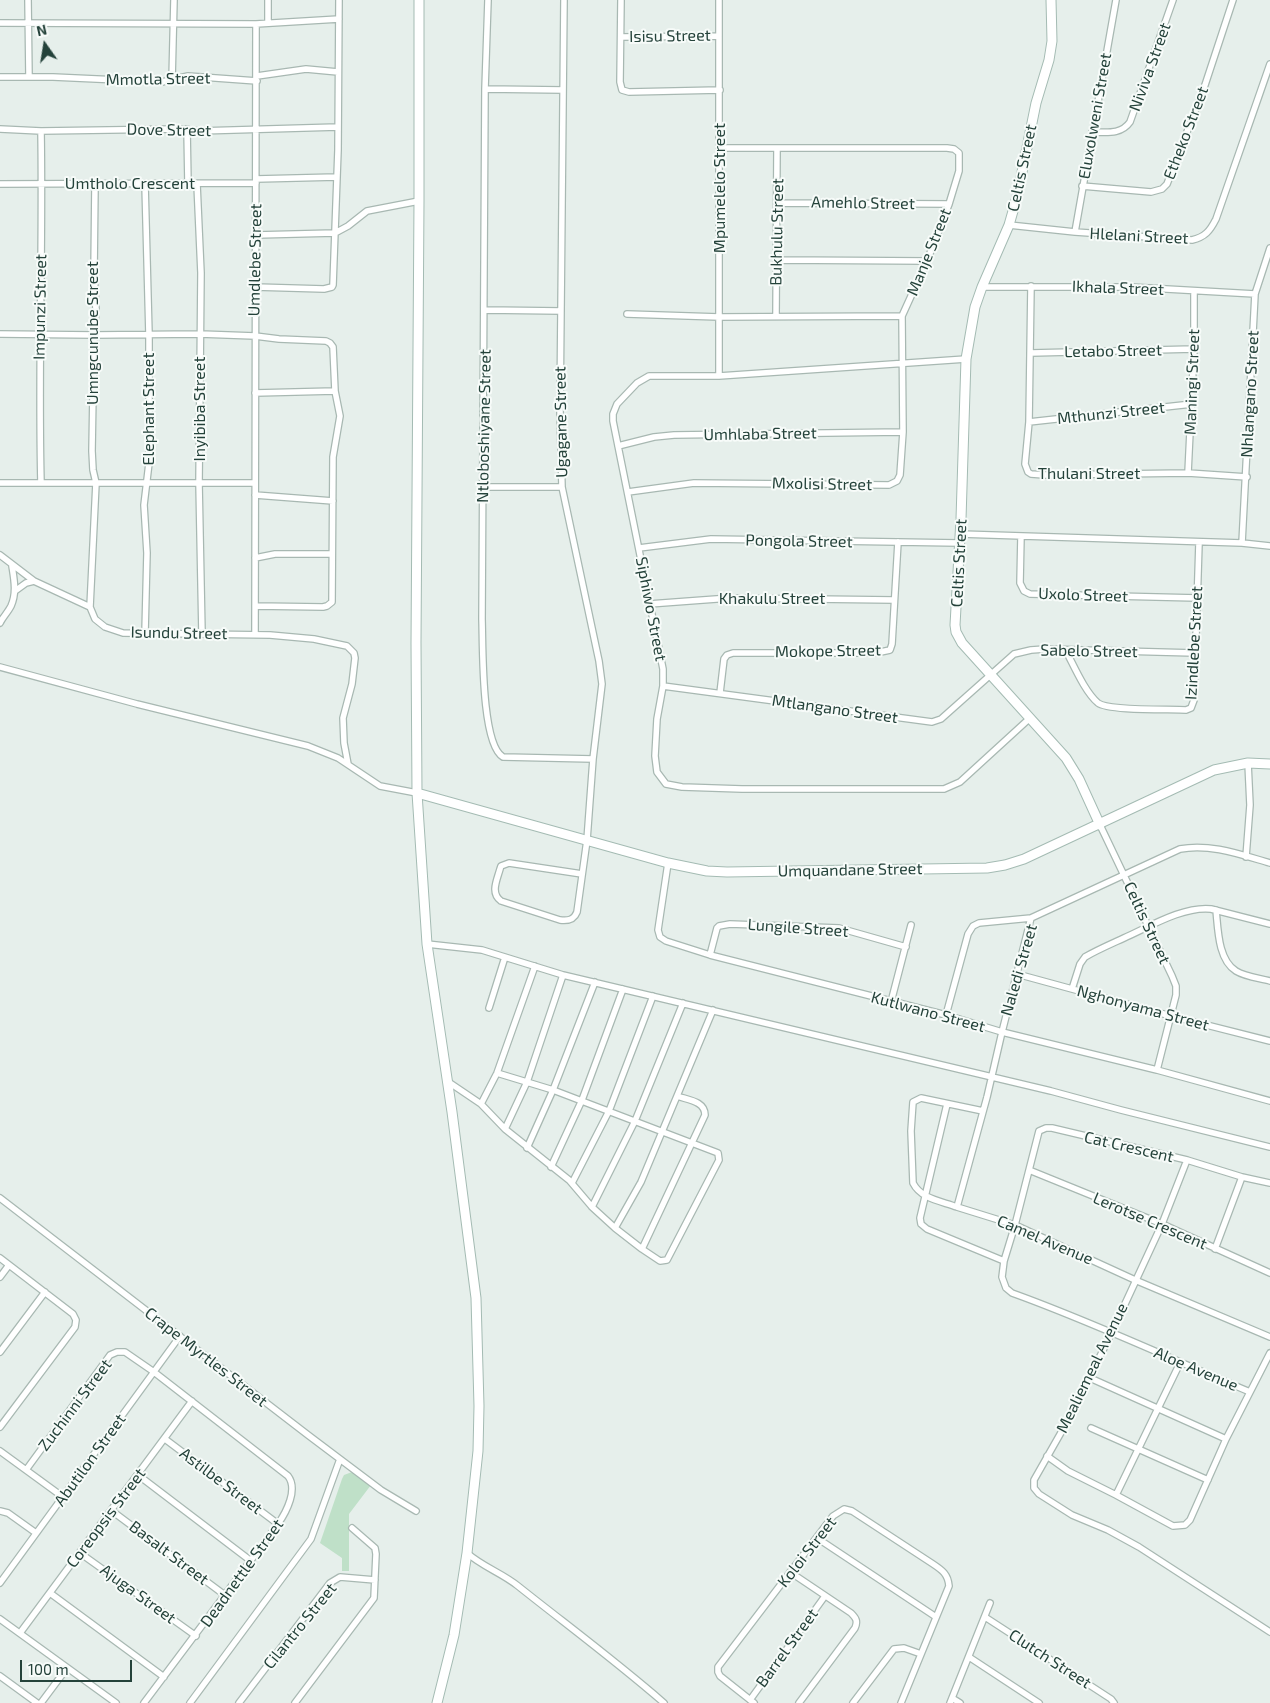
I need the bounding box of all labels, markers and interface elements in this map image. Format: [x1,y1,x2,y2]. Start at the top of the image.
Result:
north arrow [20,20,70,70]
text: N [35,20,48,39]
street label: Niviva Street [1125,20,1175,114]
street label: Isisu Street [629,26,711,46]
street label: Eluxolweni Street [1074,51,1116,181]
street label: Mmotla Street [105,68,211,90]
street label: Etheko Street [1159,84,1213,182]
street label: Dove Street [127,120,211,140]
street label: Mpumelelo Street [710,123,730,253]
street label: Celtis Street [1003,123,1041,213]
street label: Umtholo Crescent [65,174,195,194]
street label: Bukhulu Street [766,178,788,286]
street label: Amehlo Street [811,192,915,214]
street label: Umdlebe Street [244,203,266,317]
street label: Manje Street [903,205,955,299]
street label: Hlelani Street [1089,224,1189,248]
street label: Impunzi Street [29,254,51,360]
street label: Umngcunube Street [83,261,103,405]
street label: Ikhala Street [1072,277,1164,299]
street label: Maningi Street [1181,329,1203,435]
street label: Nhlangano Street [1237,330,1263,458]
street label: Letabo Street [1064,341,1162,361]
street label: Ntloboshiyane Street [473,349,495,503]
street label: Elephant Street [139,352,159,466]
street label: Inyibiba Street [190,357,210,461]
street label: Ugagane Street [550,366,572,478]
street label: Mthunzi Street [1056,398,1166,428]
street label: Umhlaba Street [703,423,817,445]
street label: Thulani Street [1038,464,1140,484]
street label: Mxolisi Street [772,474,872,494]
street label: Celtis Street [947,518,971,608]
street label: Pongola Street [745,530,853,552]
street label: Siphiwo Street [631,555,671,663]
street label: Uxolo Street [1038,584,1128,606]
street label: Izindlebe Street [1181,586,1207,700]
street label: Khakulu Street [719,589,825,609]
street label: Isundu Street [130,623,228,643]
street label: Mokope Street [775,640,881,662]
street label: Sabelo Street [1040,641,1138,661]
street label: Mtlangano Street [771,691,899,727]
street label: Umquandane Street [777,859,923,881]
street label: Celtis Street [1120,879,1174,967]
street label: Lungile Street [747,915,849,941]
street label: Naledi Street [997,922,1041,1018]
street label: Nghonyama Street [1075,981,1211,1035]
street label: Kutlwano Street [869,988,987,1036]
street label: Cat Crescent [1082,1127,1176,1167]
street label: Lerotse Crescent [1090,1188,1210,1254]
street label: Camel Avenue [994,1211,1096,1269]
street label: Mealiemeal Avenue [1052,1300,1132,1436]
street label: Crape Myrtles Street [141,1303,271,1411]
street label: Aloe Avenue [1151,1343,1241,1395]
street label: Zuchinni Street [34,1355,116,1455]
street label: Abutilon Street [50,1410,130,1510]
street label: Astilbe Street [176,1444,266,1518]
street label: Coreopsis Street [62,1464,150,1572]
street label: Koloi Street [774,1513,840,1591]
street label: Deadnettle Street [196,1515,288,1631]
street label: Basalt Street [126,1517,212,1589]
street label: Ajuga Street [96,1560,180,1628]
street label: Cilantro Street [259,1579,341,1673]
street label: Barrel Street [752,1605,822,1691]
street label: Clutch Street [1005,1625,1095,1693]
scale bar [22,1650,135,1682]
text: 100 m [28,1660,69,1678]

